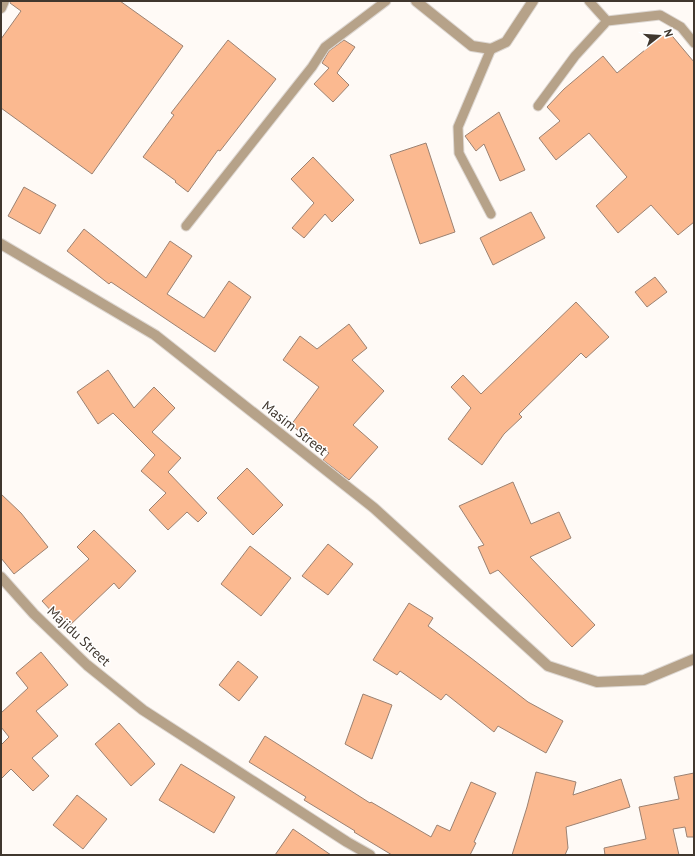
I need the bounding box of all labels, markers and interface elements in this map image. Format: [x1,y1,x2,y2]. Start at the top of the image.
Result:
north arrow [639,16,679,56]
text: N [661,28,676,39]
street label: Masim Street [259,397,332,459]
street label: Majidu Street [44,602,115,670]

